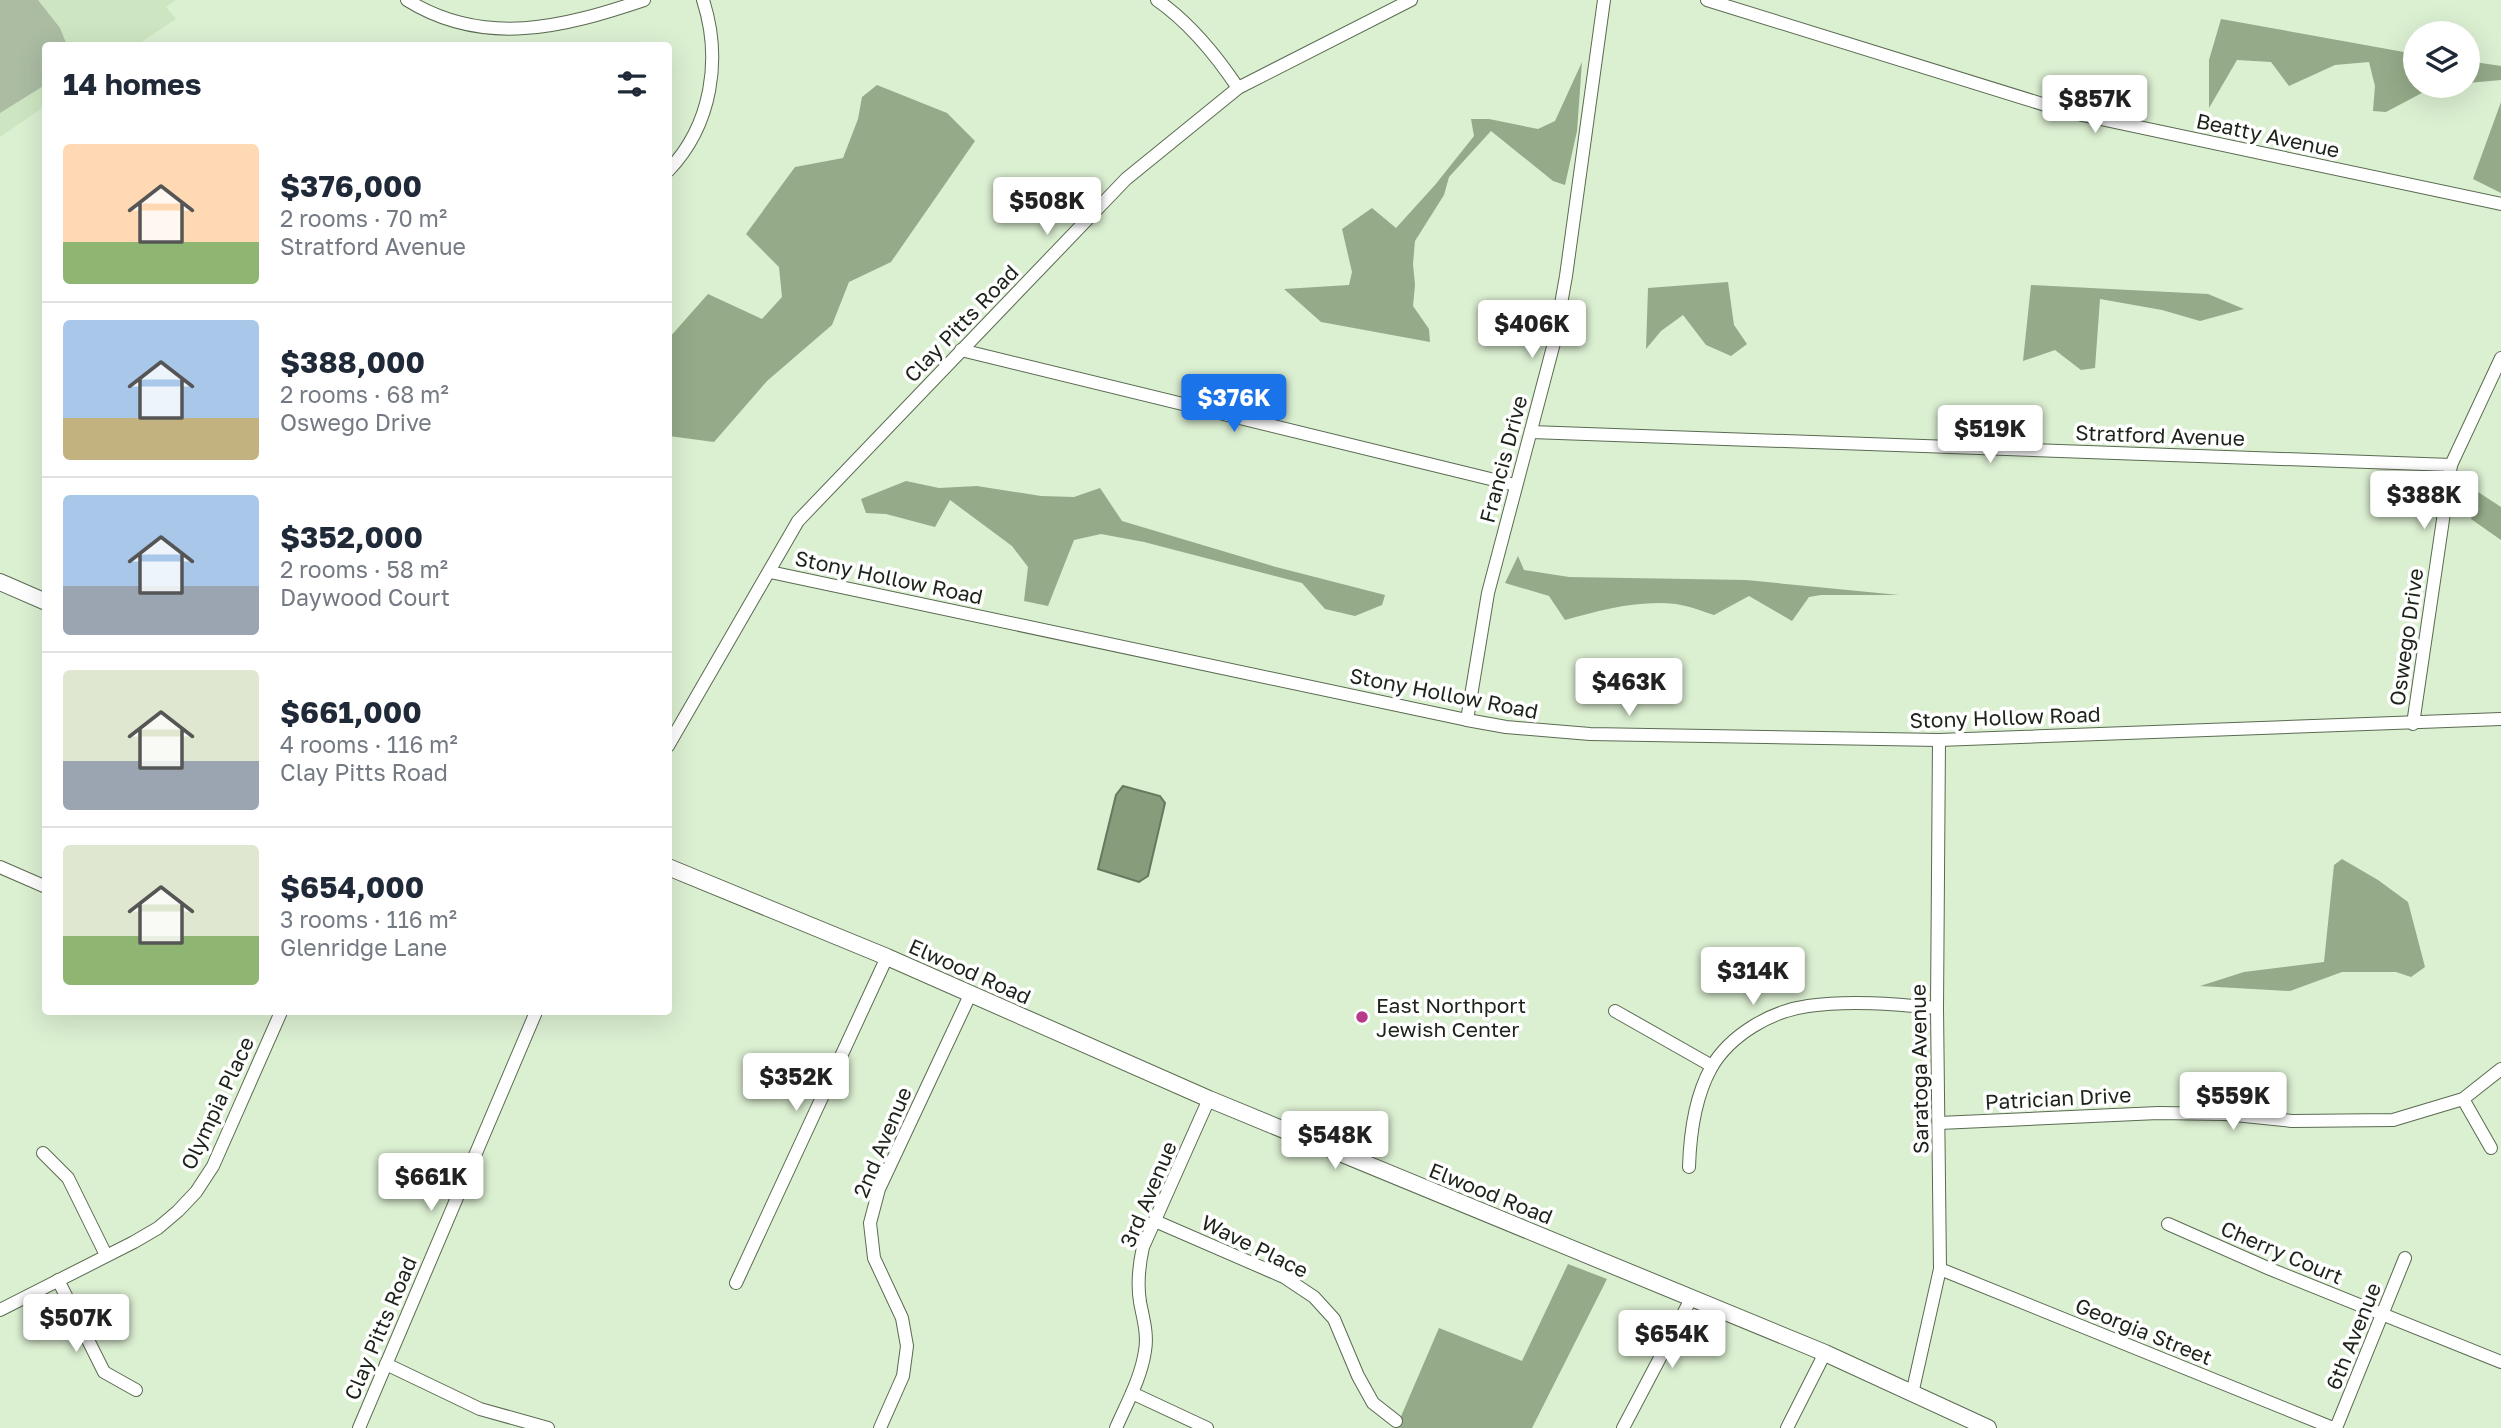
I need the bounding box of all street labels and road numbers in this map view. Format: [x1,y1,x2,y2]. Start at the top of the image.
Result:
street label: Beatty Avenue [2194,107,2342,163]
street label: Clay Pitts Road [898,259,1024,387]
street label: Francis Drive [1474,392,1532,526]
street label: Stratford Avenue [2075,419,2245,451]
street label: Stony Hollow Road [793,544,985,610]
street label: Oswego Drive [2383,567,2429,707]
street label: Stony Hollow Road [1348,662,1540,724]
street label: Stony Hollow Road [1909,701,2101,733]
street label: Elwood Road [905,932,1035,1010]
street label: Saratoga Avenue [1905,984,1933,1154]
street label: Olympia Place [175,1032,259,1174]
street label: Patrician Drive [1984,1081,2132,1115]
street label: 2nd Avenue [847,1083,917,1201]
street label: 3rd Avenue [1114,1137,1182,1251]
street label: Elwood Road [1425,1156,1557,1230]
street label: Wave Place [1197,1209,1313,1283]
street label: Cherry Court [2217,1215,2347,1289]
street label: Clay Pitts Road [338,1252,422,1404]
street label: 6th Avenue [2320,1279,2386,1393]
street label: Georgia Street [2072,1292,2216,1370]

